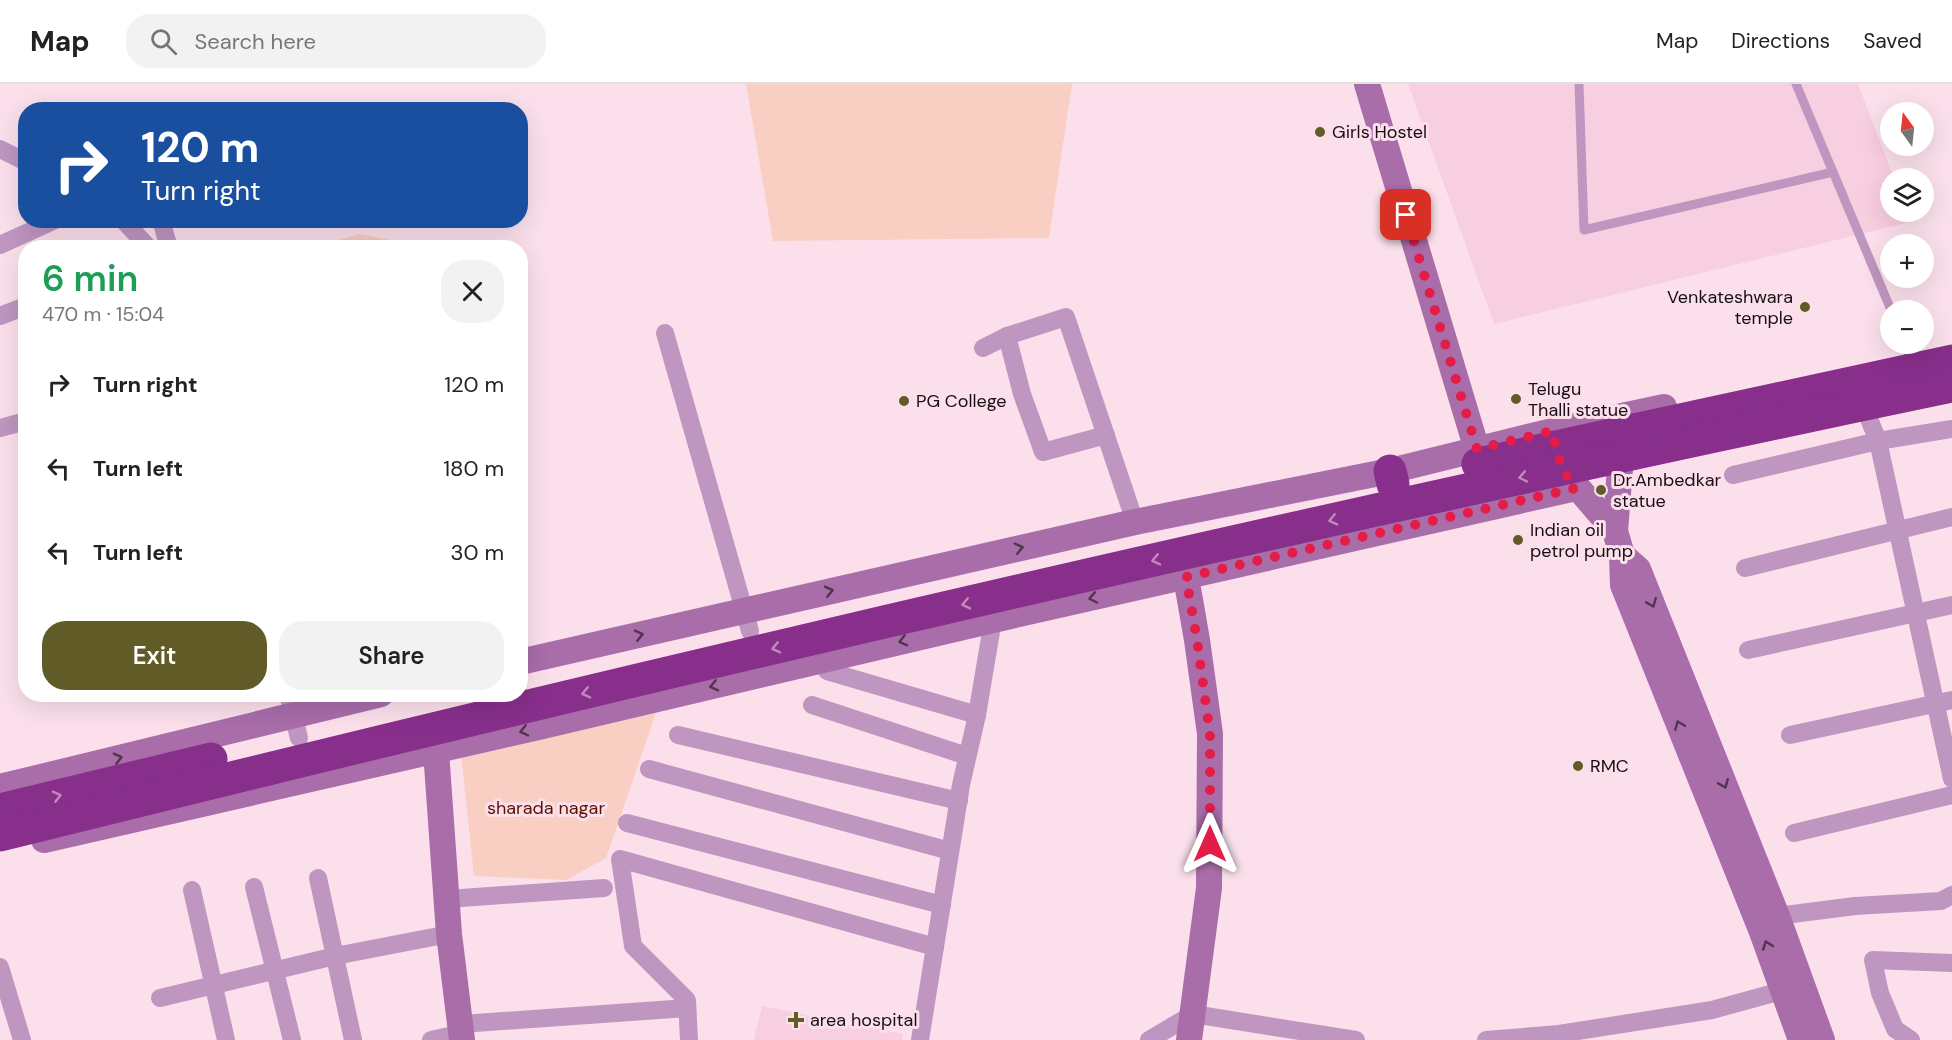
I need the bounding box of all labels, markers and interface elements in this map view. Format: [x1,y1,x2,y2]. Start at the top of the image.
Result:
search box [126,14,546,68]
text: Map [30,23,90,60]
icon: search [147,25,180,58]
text: Search here [195,27,316,56]
text: Map [1656,27,1698,55]
text: Directions [1731,27,1830,55]
text: Saved [1863,27,1922,55]
north arrow [1880,102,1934,156]
map controls [1880,102,1934,354]
text: 120 m [141,120,259,175]
place label: Girls Hostel [1332,120,1427,144]
marker: Girls Hostel [1313,125,1327,139]
icon: right [42,126,120,204]
button: layers [1880,168,1934,222]
text: Turn right [141,173,261,208]
pin [1380,189,1431,240]
icon: arrive [1389,198,1422,231]
button: + [1880,234,1934,288]
text: 6 min [42,255,138,302]
button: close [441,260,504,323]
place label: Venkateshwara temple [1667,285,1793,330]
marker: Venkateshwara temple [1798,300,1812,314]
button: − [1880,300,1934,354]
text: 470 m · 15:04 [42,301,164,327]
icon: right [42,368,75,401]
text: Turn right [93,370,198,399]
text: 120 m [444,370,504,399]
place label: Telugu Thalli statue [1528,377,1628,422]
place label: PG College [916,389,1007,413]
marker: Telugu Thalli statue [1509,392,1523,406]
marker: PG College [897,394,911,408]
icon: left [42,452,75,485]
text: Turn left [93,454,183,483]
text: 180 m [443,454,504,483]
place label: Dr.Ambedkar statue [1613,468,1721,513]
one-way arrow [1518,470,1528,483]
marker: Dr.Ambedkar statue [1594,483,1608,497]
one-way arrow [1328,513,1338,526]
place label: Indian oil petrol pump [1530,518,1633,563]
marker: Indian oil petrol pump [1511,533,1525,547]
icon: left [42,536,75,569]
text: Turn left [93,538,183,567]
text: 30 m [450,538,504,567]
one-way arrow [1014,542,1024,555]
one-way arrow [1151,553,1161,566]
one-way arrow [824,585,834,598]
one-way arrow [1089,590,1099,603]
one-way arrow [961,596,971,609]
one-way arrow [1645,597,1657,608]
button: Exit [42,621,267,690]
button: Share [279,621,504,690]
one-way arrow [634,629,644,642]
one-way arrow [899,634,909,647]
one-way arrow [771,641,781,654]
one-way arrow [709,679,719,692]
one-way arrow [581,686,591,699]
one-way arrow [1674,721,1686,732]
one-way arrow [519,723,529,736]
one-way arrow [113,752,123,765]
place label: RMC [1590,754,1629,778]
marker: RMC [1571,759,1585,773]
one-way arrow [1717,779,1730,789]
one-way arrow [52,790,62,803]
park label: sharada nagar [487,796,605,820]
position arrow [1178,812,1242,876]
one-way arrow [1761,941,1774,951]
place label: area hospital [810,1008,917,1032]
marker: area hospital [787,1011,805,1029]

